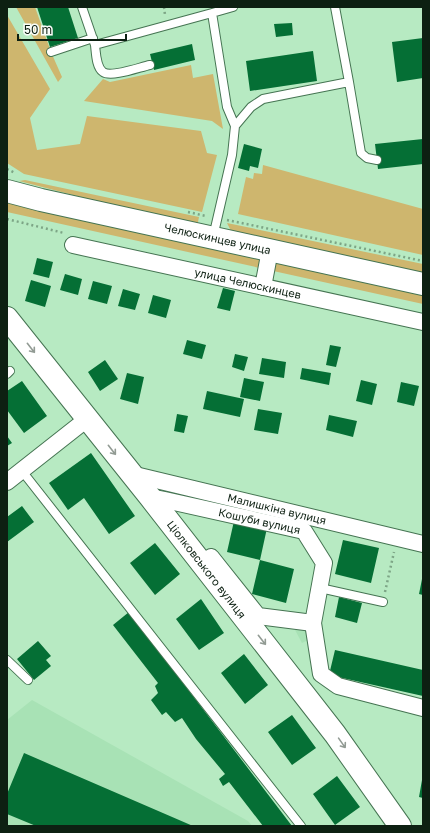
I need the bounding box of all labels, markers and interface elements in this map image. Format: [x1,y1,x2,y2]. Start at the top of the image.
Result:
scale bar [18,16,126,42]
text: 50 m [24,22,52,37]
street label: Челюскинцев улица [163,220,272,256]
street label: улица Челюскинцев [193,265,302,301]
one-way arrow [27,343,36,354]
one-way arrow [107,445,116,456]
street label: Малишкіна вулиця [226,490,328,527]
street label: Кошуби вулиця [217,505,302,536]
street label: Ціолковського вулиця [165,518,249,621]
one-way arrow [258,635,266,646]
one-way arrow [338,737,346,748]

